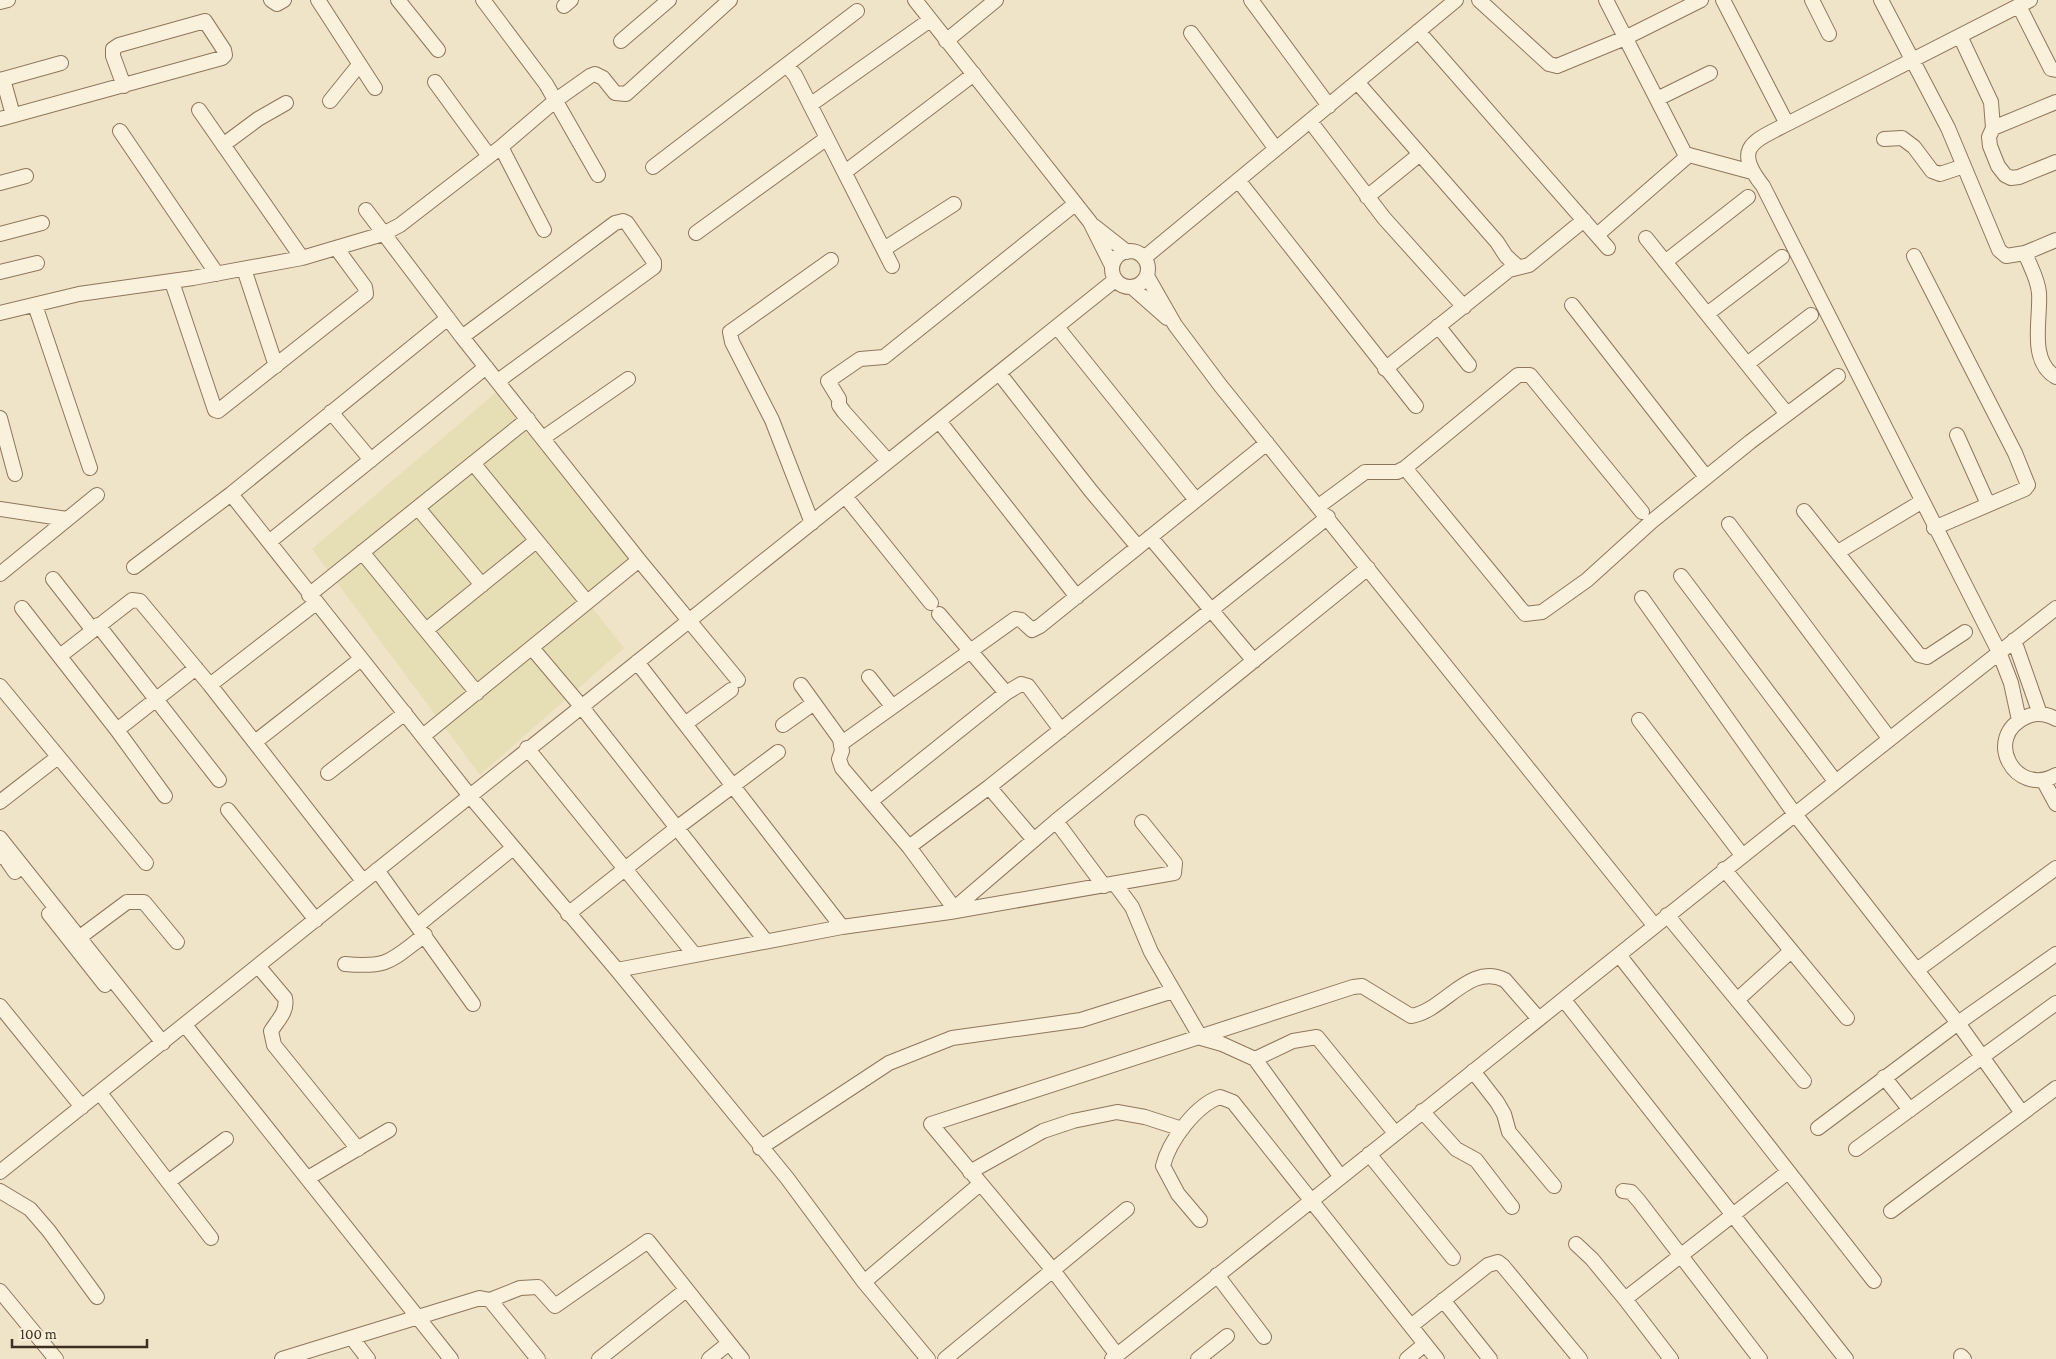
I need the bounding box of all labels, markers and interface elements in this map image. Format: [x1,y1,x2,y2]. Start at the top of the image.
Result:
scale bar [12,1316,148,1348]
text: 100 m [20,1326,57,1342]

